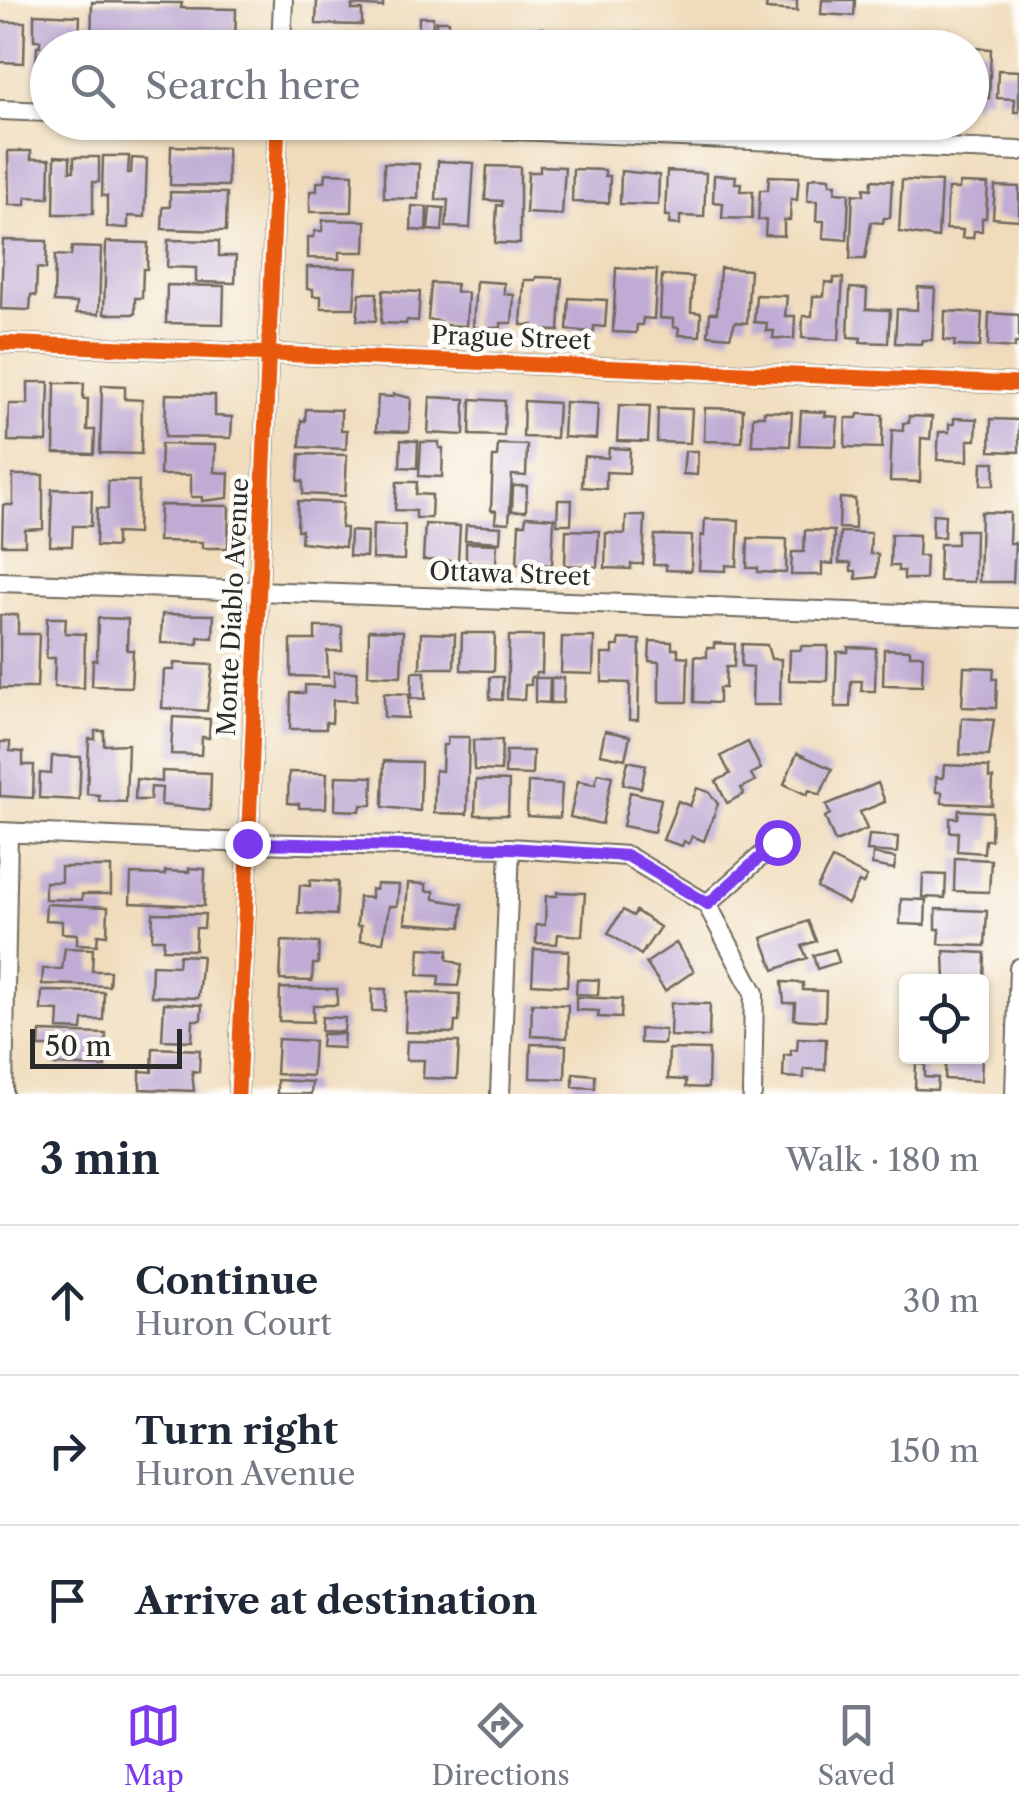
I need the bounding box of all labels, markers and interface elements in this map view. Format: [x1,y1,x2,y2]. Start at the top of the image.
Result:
search box [30,30,989,140]
icon: search [65,58,120,113]
text: Search here [145,62,360,109]
street label: Prague Street [430,320,592,356]
street label: Monte Diablo Avenue [211,477,255,737]
street label: Ottawa Street [429,556,591,592]
route start [755,820,801,866]
route end [225,821,271,867]
map controls [899,974,989,1064]
button: locate [899,974,989,1064]
scale bar [30,1024,182,1068]
text: 50 m [45,1029,112,1063]
text: 3 min [40,1133,160,1185]
text: Walk · 180 m [786,1140,979,1179]
text: Continue [135,1257,318,1304]
icon: ahead [40,1273,95,1328]
text: 30 m [903,1281,979,1320]
text: Huron Court [135,1304,332,1343]
text: Turn right [135,1407,338,1454]
icon: right [40,1423,95,1478]
text: 150 m [890,1431,979,1470]
text: Huron Avenue [135,1454,355,1493]
icon: arrive [40,1573,95,1628]
text: Arrive at destination [135,1577,538,1624]
tab: Map [124,1698,184,1792]
tab: Directions [431,1698,570,1792]
tab: Saved [817,1698,895,1792]

